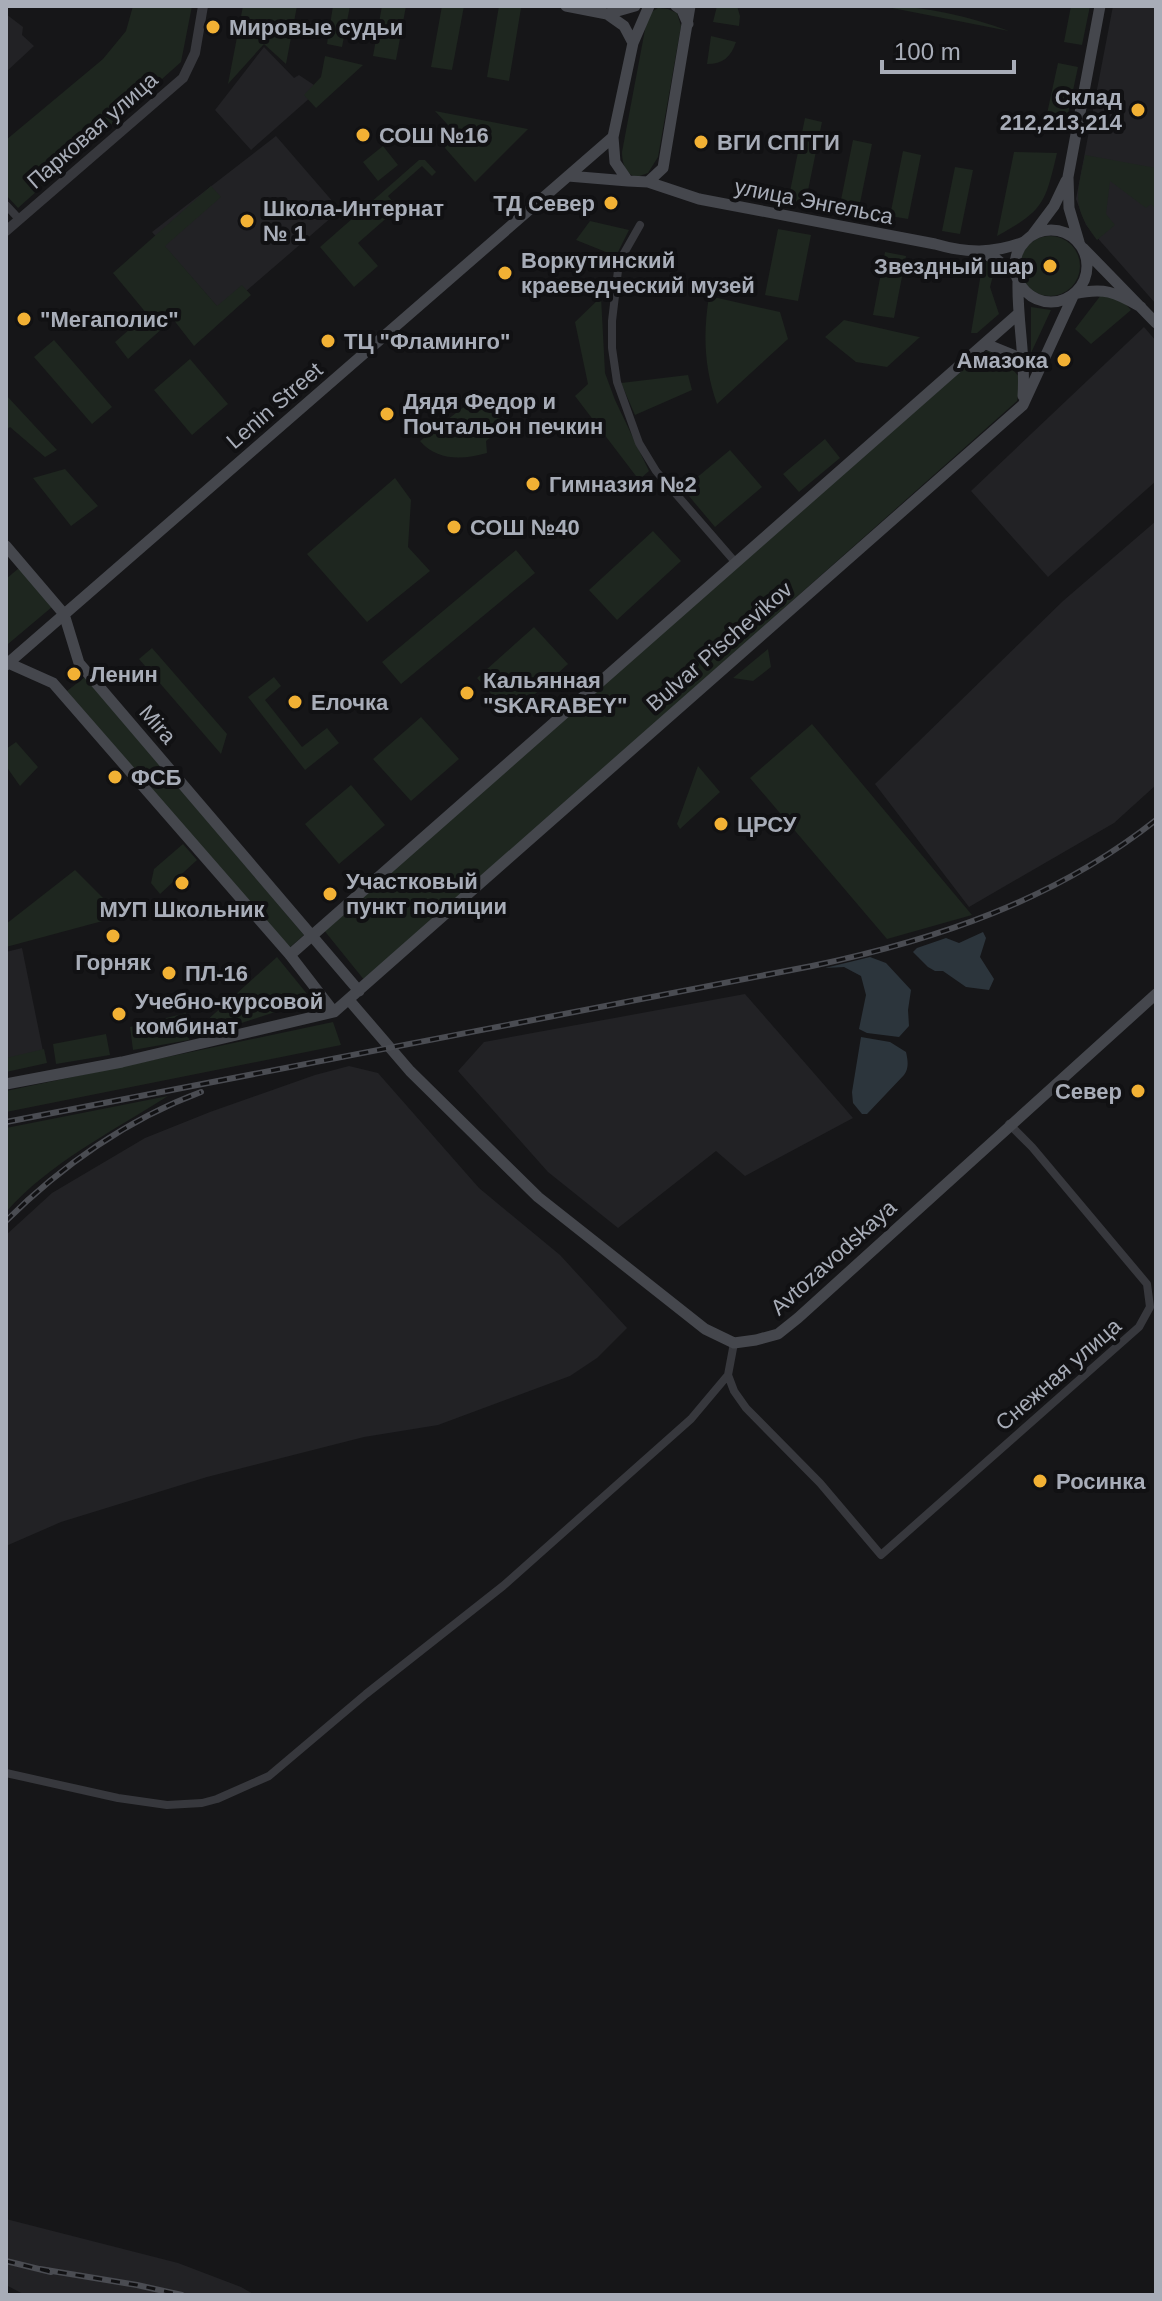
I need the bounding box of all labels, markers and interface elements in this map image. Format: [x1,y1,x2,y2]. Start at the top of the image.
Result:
place label: Мировые судьи [229,15,403,40]
marker: Мировые судьи [204,18,222,36]
scale bar [882,24,1014,74]
text: 100 m [894,38,961,65]
street label: Парковая улица [22,66,163,194]
place label: Склад 212,213,214 [1000,85,1123,135]
marker: Склад 212,213,214 [1129,101,1147,119]
place label: СОШ №16 [379,123,489,148]
marker: СОШ №16 [354,126,372,144]
place label: ВГИ СПГГИ [717,130,840,155]
marker: ВГИ СПГГИ [692,133,710,151]
street label: улица Энгельса [732,174,896,229]
place label: ТД Север [493,191,595,216]
marker: ТД Север [602,194,620,212]
place label: Школа-Интернат № 1 [263,196,444,246]
marker: Школа-Интернат № 1 [238,212,256,230]
place label: Воркутинский краеведческий музей [521,248,755,298]
place label: Звездный шар [874,254,1034,279]
marker: Звездный шар [1041,257,1059,275]
marker: Воркутинский краеведческий музей [496,264,514,282]
place label: "Мегаполис" [40,307,179,332]
marker: "Мегаполис" [15,310,33,328]
place label: ТЦ "Фламинго" [344,329,510,354]
marker: ТЦ "Фламинго" [319,332,337,350]
place label: Амазока [957,348,1049,373]
marker: Амазока [1055,351,1073,369]
street label: Lenin Street [221,357,327,454]
place label: Дядя Федор и Почтальон печкин [403,389,603,439]
marker: Дядя Федор и Почтальон печкин [378,405,396,423]
place label: Гимназия №2 [549,472,697,497]
marker: Гимназия №2 [524,475,542,493]
place label: СОШ №40 [470,515,580,540]
marker: СОШ №40 [445,518,463,536]
street label: Bulvar Pischevikov [641,576,797,716]
place label: Ленин [90,662,158,687]
marker: Ленин [65,665,83,683]
place label: Кальянная "SKARABEY" [483,668,627,718]
marker: Кальянная "SKARABEY" [458,684,476,702]
place label: Елочка [311,690,389,715]
marker: Елочка [286,693,304,711]
street label: Mira [134,700,182,749]
place label: ФСБ [131,765,182,790]
marker: ФСБ [106,768,124,786]
place label: ЦРСУ [737,812,797,837]
marker: ЦРСУ [712,815,730,833]
place label: Участковый пункт полиции [346,869,507,919]
marker: МУП Школьник [173,874,191,892]
marker: Участковый пункт полиции [321,885,339,903]
place label: МУП Школьник [100,897,265,922]
marker: Горняк [104,927,122,945]
place label: Горняк [75,950,152,975]
place label: ПЛ-16 [185,961,248,986]
marker: ПЛ-16 [160,964,178,982]
place label: Учебно-курсовой комбинат [135,989,323,1039]
marker: Учебно-курсовой комбинат [110,1005,128,1023]
place label: Север [1055,1079,1122,1104]
marker: Север [1129,1082,1147,1100]
street label: Avtozavodskaya [766,1194,902,1320]
street label: Снежная улица [991,1313,1127,1436]
place label: Росинка [1056,1469,1146,1494]
marker: Росинка [1031,1472,1049,1490]

